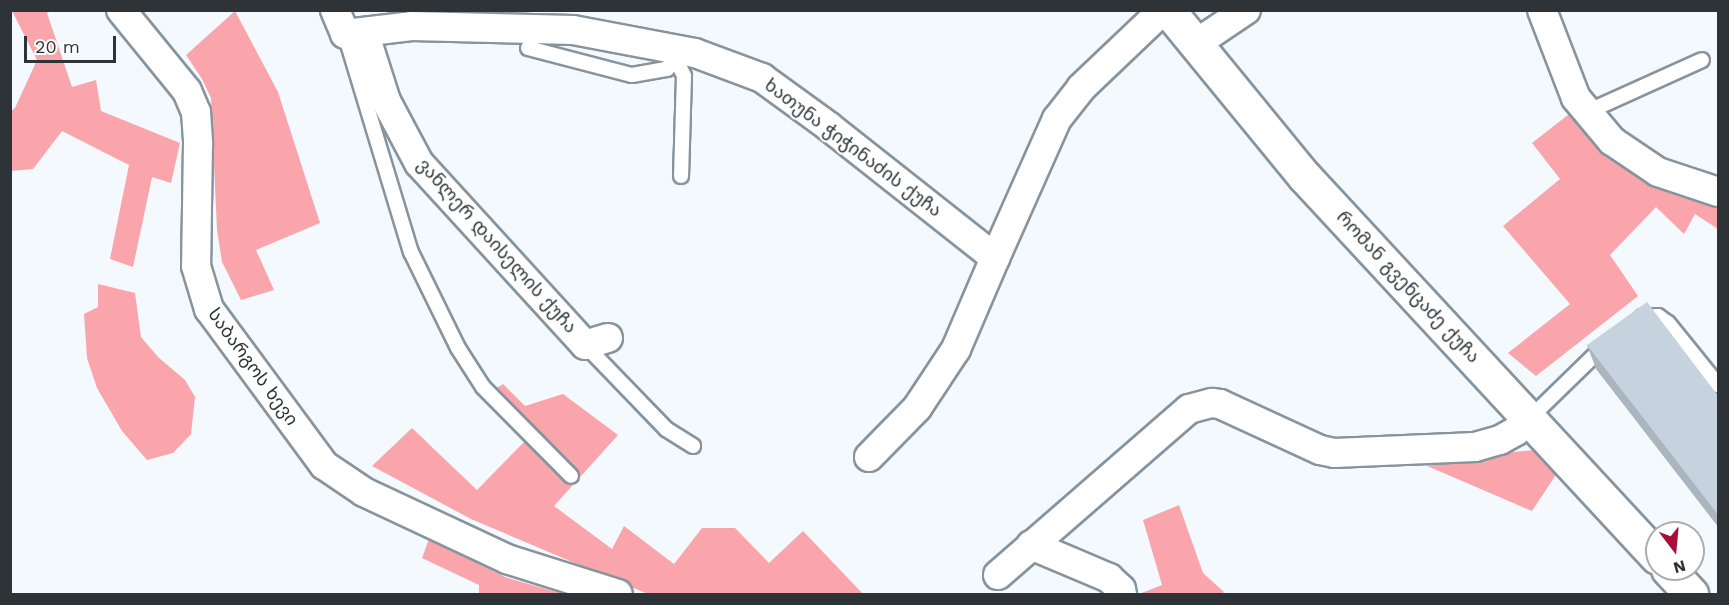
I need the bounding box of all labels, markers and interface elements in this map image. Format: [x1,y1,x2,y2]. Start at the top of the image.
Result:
scale bar [27,24,118,62]
text: 20 m [35,36,80,57]
street label: ხათუნა ჭიჭინაძის ქუჩა [760,74,946,222]
street label: ვანლერ დაისელის ქუჩა [413,154,581,338]
street label: რომან გვენცაძე ქუჩა [1332,206,1484,368]
street label: საბარგოს ხევი [203,304,303,430]
north arrow [1645,521,1705,581]
text: N [1671,556,1688,578]

